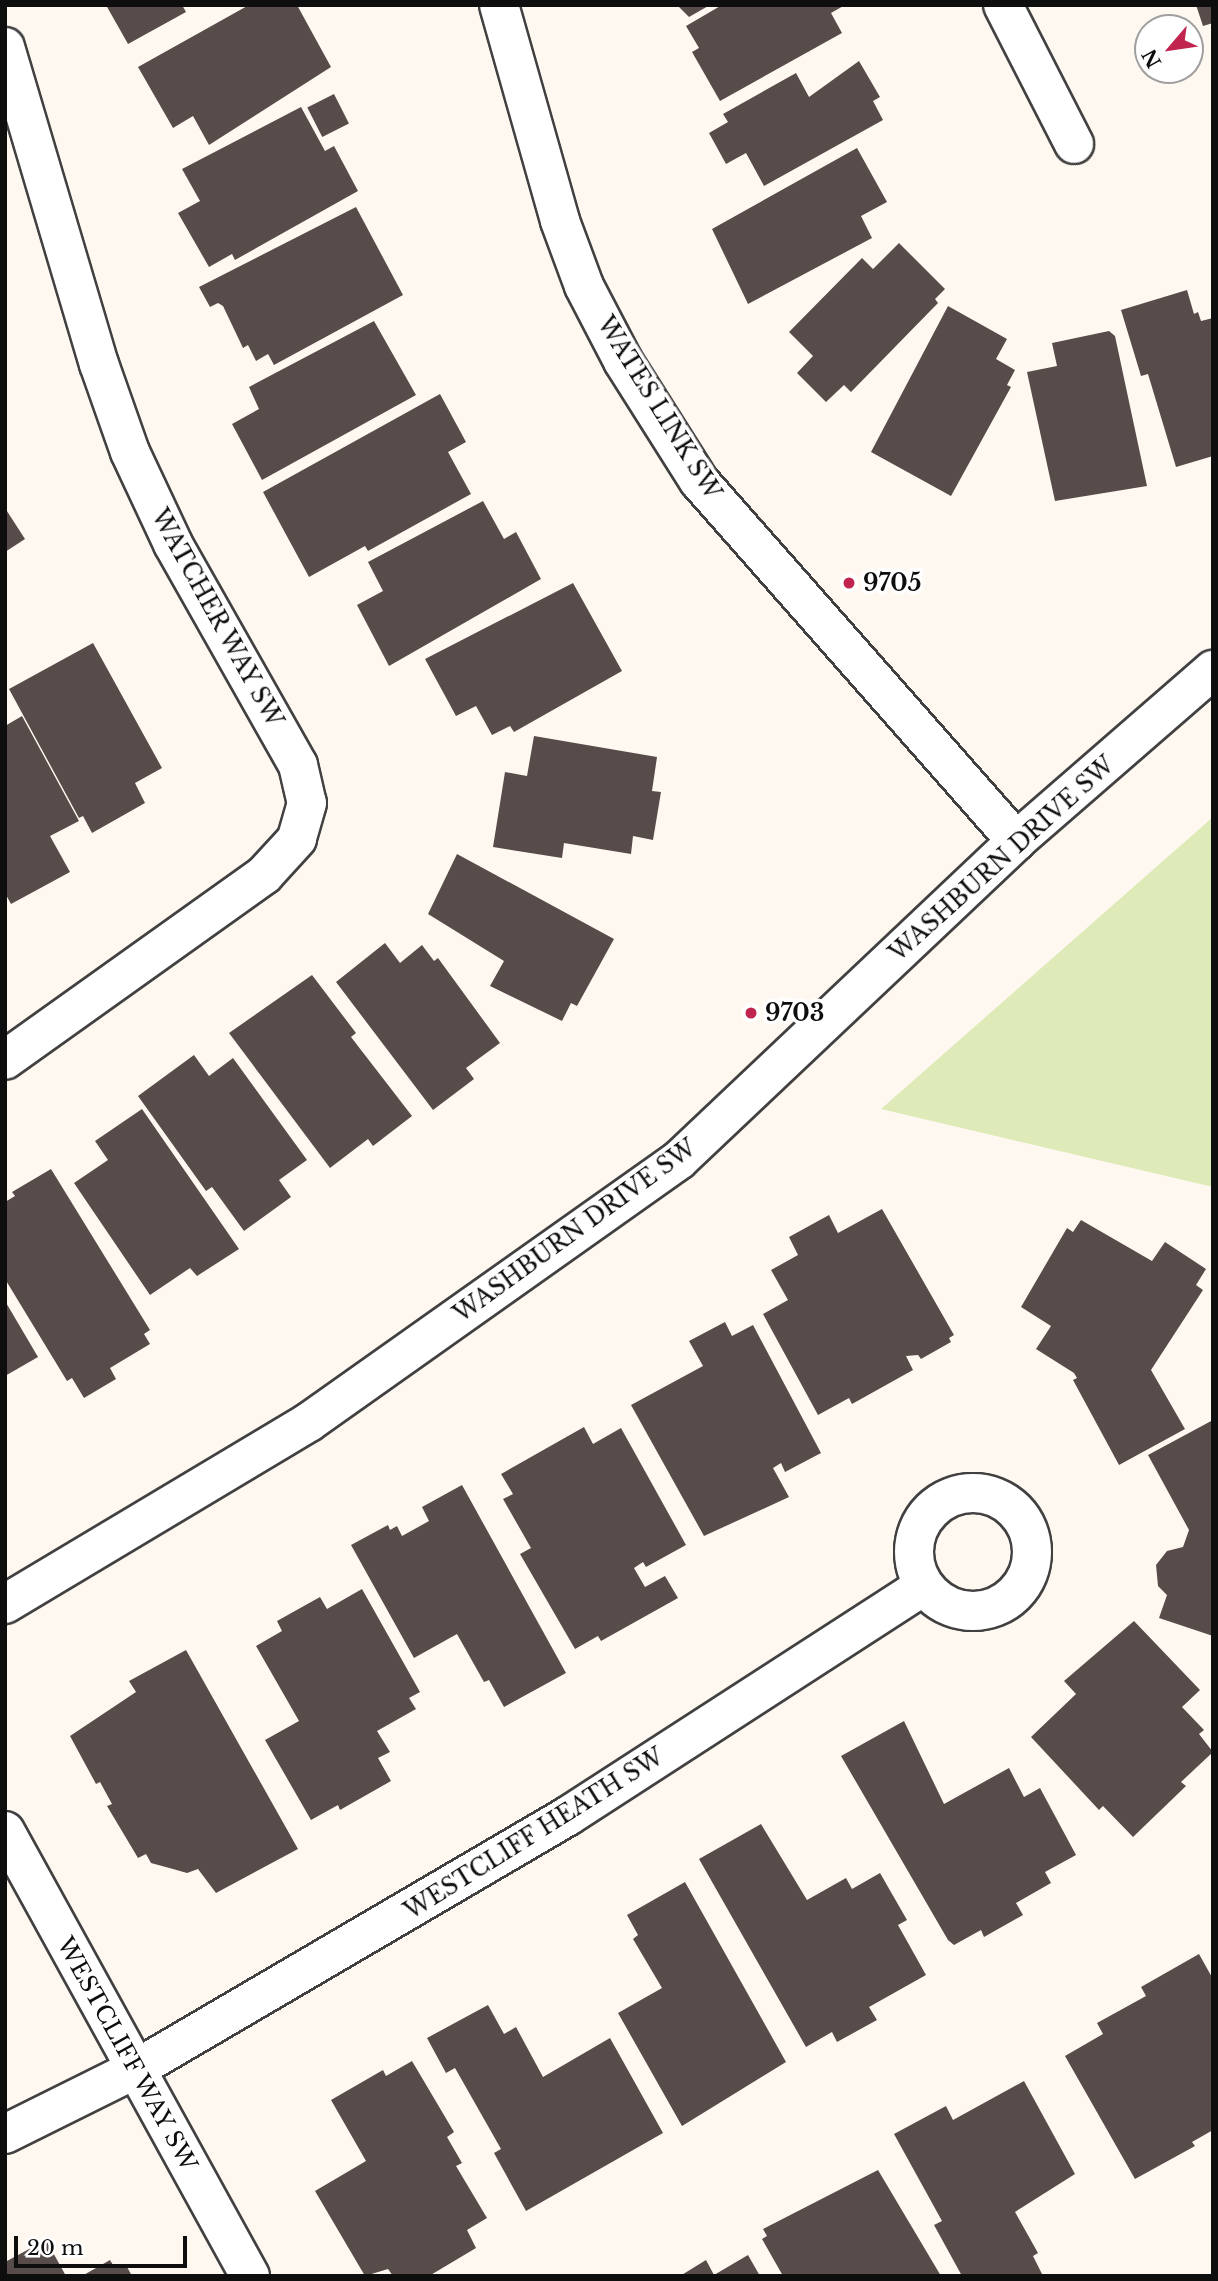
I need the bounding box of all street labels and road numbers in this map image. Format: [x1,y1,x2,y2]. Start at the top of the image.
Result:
street label: WATES LINK SW [591,311,727,505]
street label: WATCHER WAY SW [145,503,289,733]
street label: WASHBURN DRIVE SW [884,751,1120,967]
street label: WASHBURN DRIVE SW [449,1134,701,1328]
street label: WESTCLIFF HEATH SW [399,1743,669,1925]
street label: WESTCLIFF WAY SW [51,1931,203,2177]

